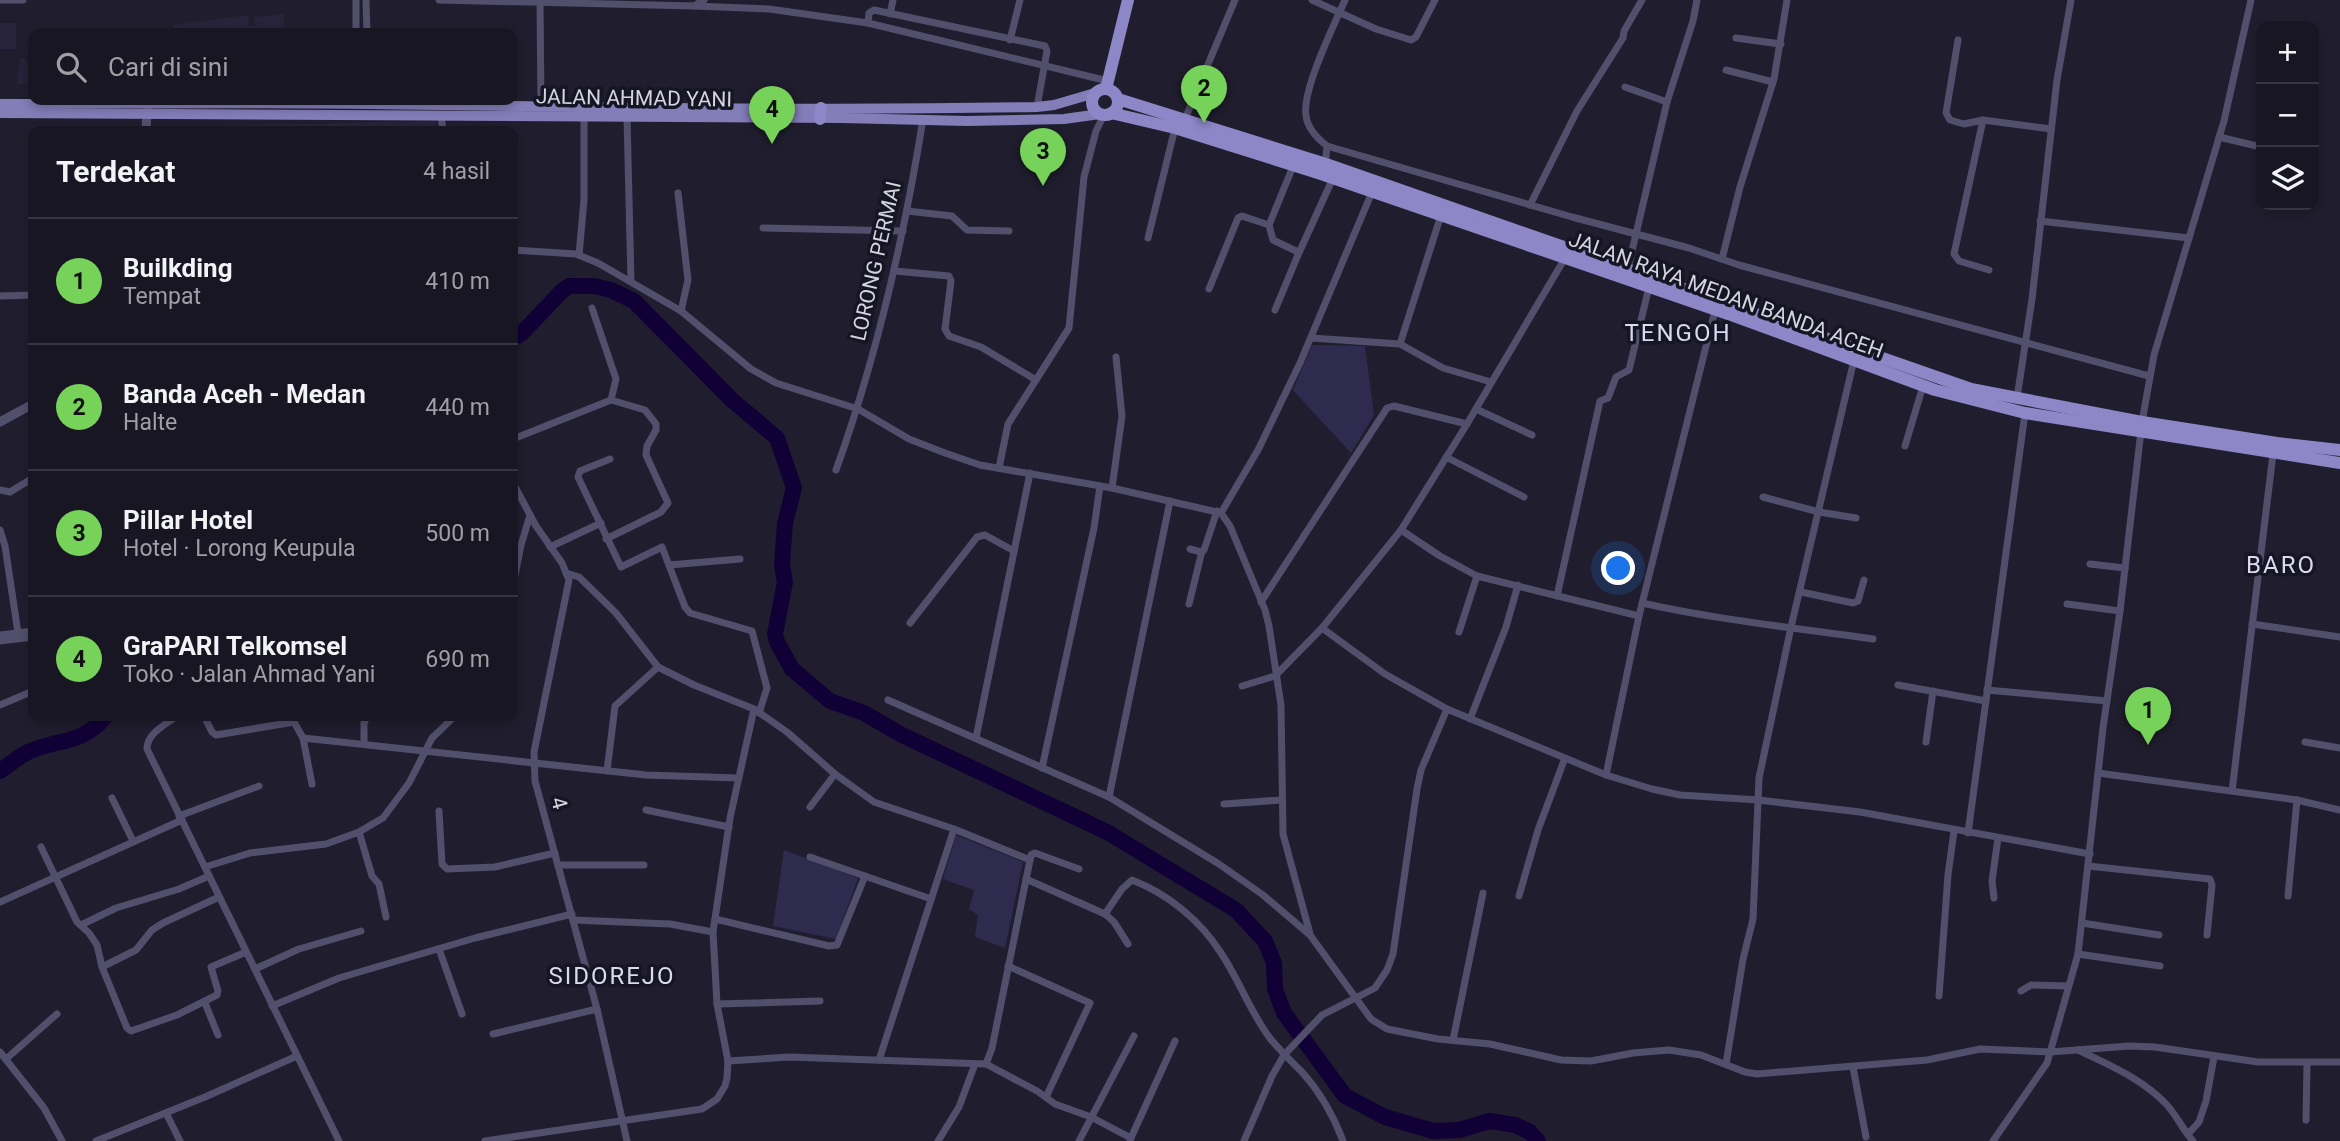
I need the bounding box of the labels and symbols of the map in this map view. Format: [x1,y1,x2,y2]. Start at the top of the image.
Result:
pin: 2 [1181,65,1227,123]
street label: JALAN AHMAD YANI [536,84,732,112]
pin: 4 [749,86,795,144]
pin: 3 [1020,128,1066,186]
street label: LORONG PERMAI [846,179,906,343]
street label: JALAN RAYA MEDAN BANDA ACEH [1566,227,1886,363]
district label: TENGOH [1624,319,1732,347]
your location [1601,551,1635,585]
district label: BARO [2246,551,2316,579]
pin: 1 [2125,687,2171,745]
street label: 4 [546,794,572,812]
district label: SIDOREJO [548,962,676,990]

